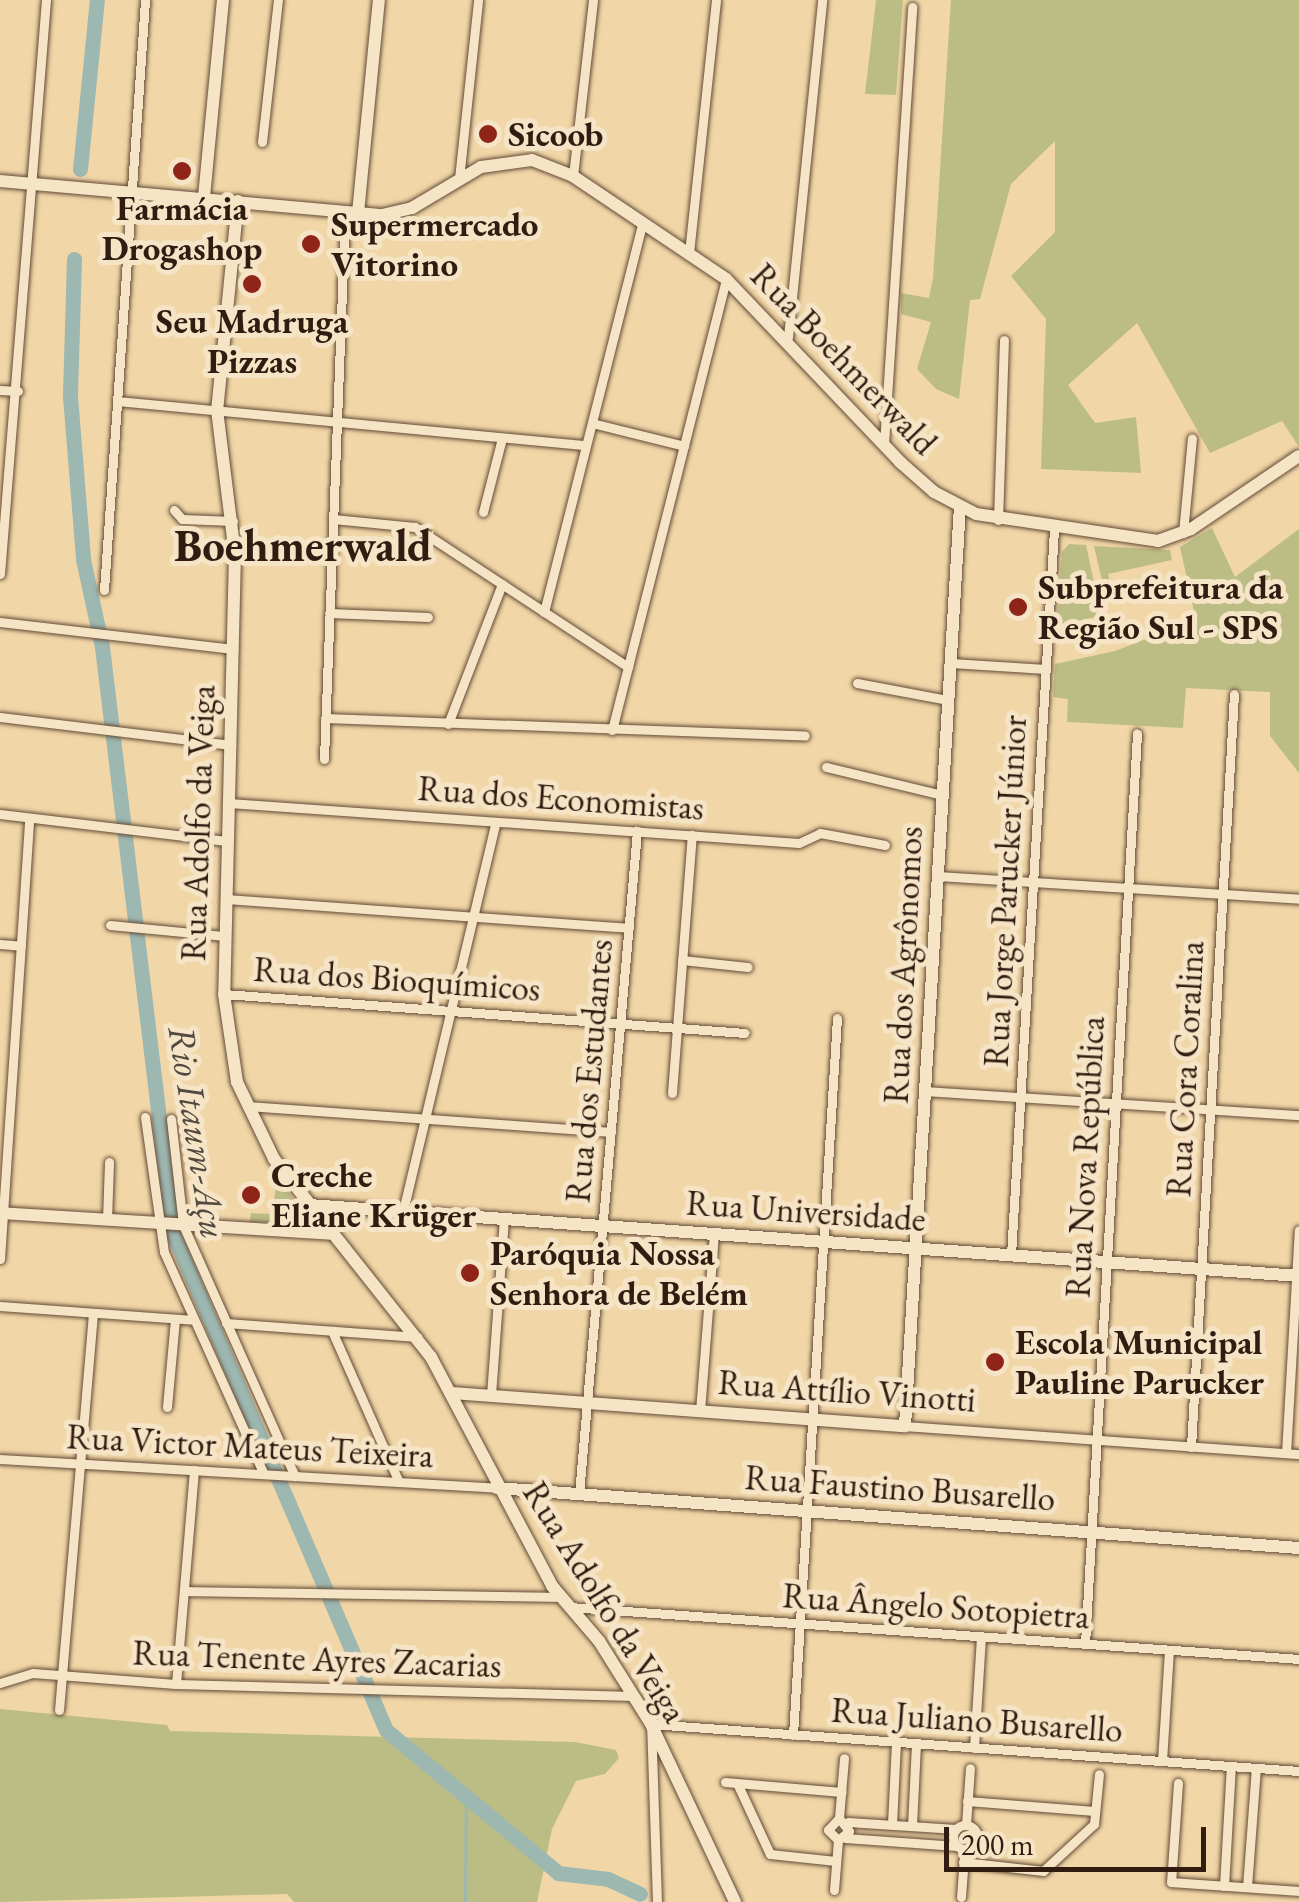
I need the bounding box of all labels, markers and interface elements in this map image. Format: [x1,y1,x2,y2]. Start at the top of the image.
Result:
place label: Sicoob [508,113,603,155]
marker: Sicoob [477,123,499,145]
marker: Farmácia Drogashop [171,160,193,182]
place label: Farmácia Drogashop [102,187,262,269]
place label: Supermercado Vitorino [331,203,538,285]
marker: Supermercado Vitorino [300,233,322,255]
street label: Rua Boehmerwald [742,254,946,464]
marker: Seu Madruga Pizzas [241,273,263,295]
place label: Seu Madruga Pizzas [156,300,348,382]
district label: Boehmerwald [174,519,432,573]
place label: Subprefeitura da Região Sul - SPS [1038,566,1283,648]
marker: Subprefeitura da Região Sul - SPS [1007,596,1029,618]
street label: Rua Adolfo da Veiga [172,684,224,962]
street label: Rua Jorge Parucker Júnior [975,714,1035,1068]
street label: Rua dos Economistas [417,767,705,829]
street label: Rua dos Agrônomos [875,825,931,1105]
street label: Rua dos Estudantes [557,938,621,1204]
street label: Rua Cora Coralina [1157,940,1213,1198]
street label: Rua dos Bioquímicos [252,948,542,1010]
street label: Rua Nova República [1057,1015,1113,1299]
water label: Rio Itaum-Açu [159,1022,237,1242]
place label: Creche Eliane Krüger [271,1154,476,1236]
street label: Rua Universidade [685,1182,927,1240]
marker: Creche Eliane Krüger [240,1184,262,1206]
place label: Paróquia Nossa Senhora de Belém [490,1232,748,1314]
marker: Paróquia Nossa Senhora de Belém [459,1262,481,1284]
place label: Escola Municipal Pauline Parucker [1015,1321,1264,1403]
marker: Escola Municipal Pauline Parucker [984,1351,1006,1373]
street label: Rua Attílio Vinotti [717,1361,977,1421]
street label: Rua Victor Mateus Teixeira [66,1415,434,1477]
street label: Rua Faustino Busarello [743,1456,1057,1520]
street label: Rua Adolfo da Veiga [514,1474,696,1730]
street label: Rua Ângelo Sotopietra [781,1574,1091,1638]
street label: Rua Tenente Ayres Zacarias [132,1632,502,1686]
street label: Rua Juliano Busarello [830,1689,1124,1751]
scale bar [949,1807,1212,1869]
text: 200 m [961,1825,1034,1864]

